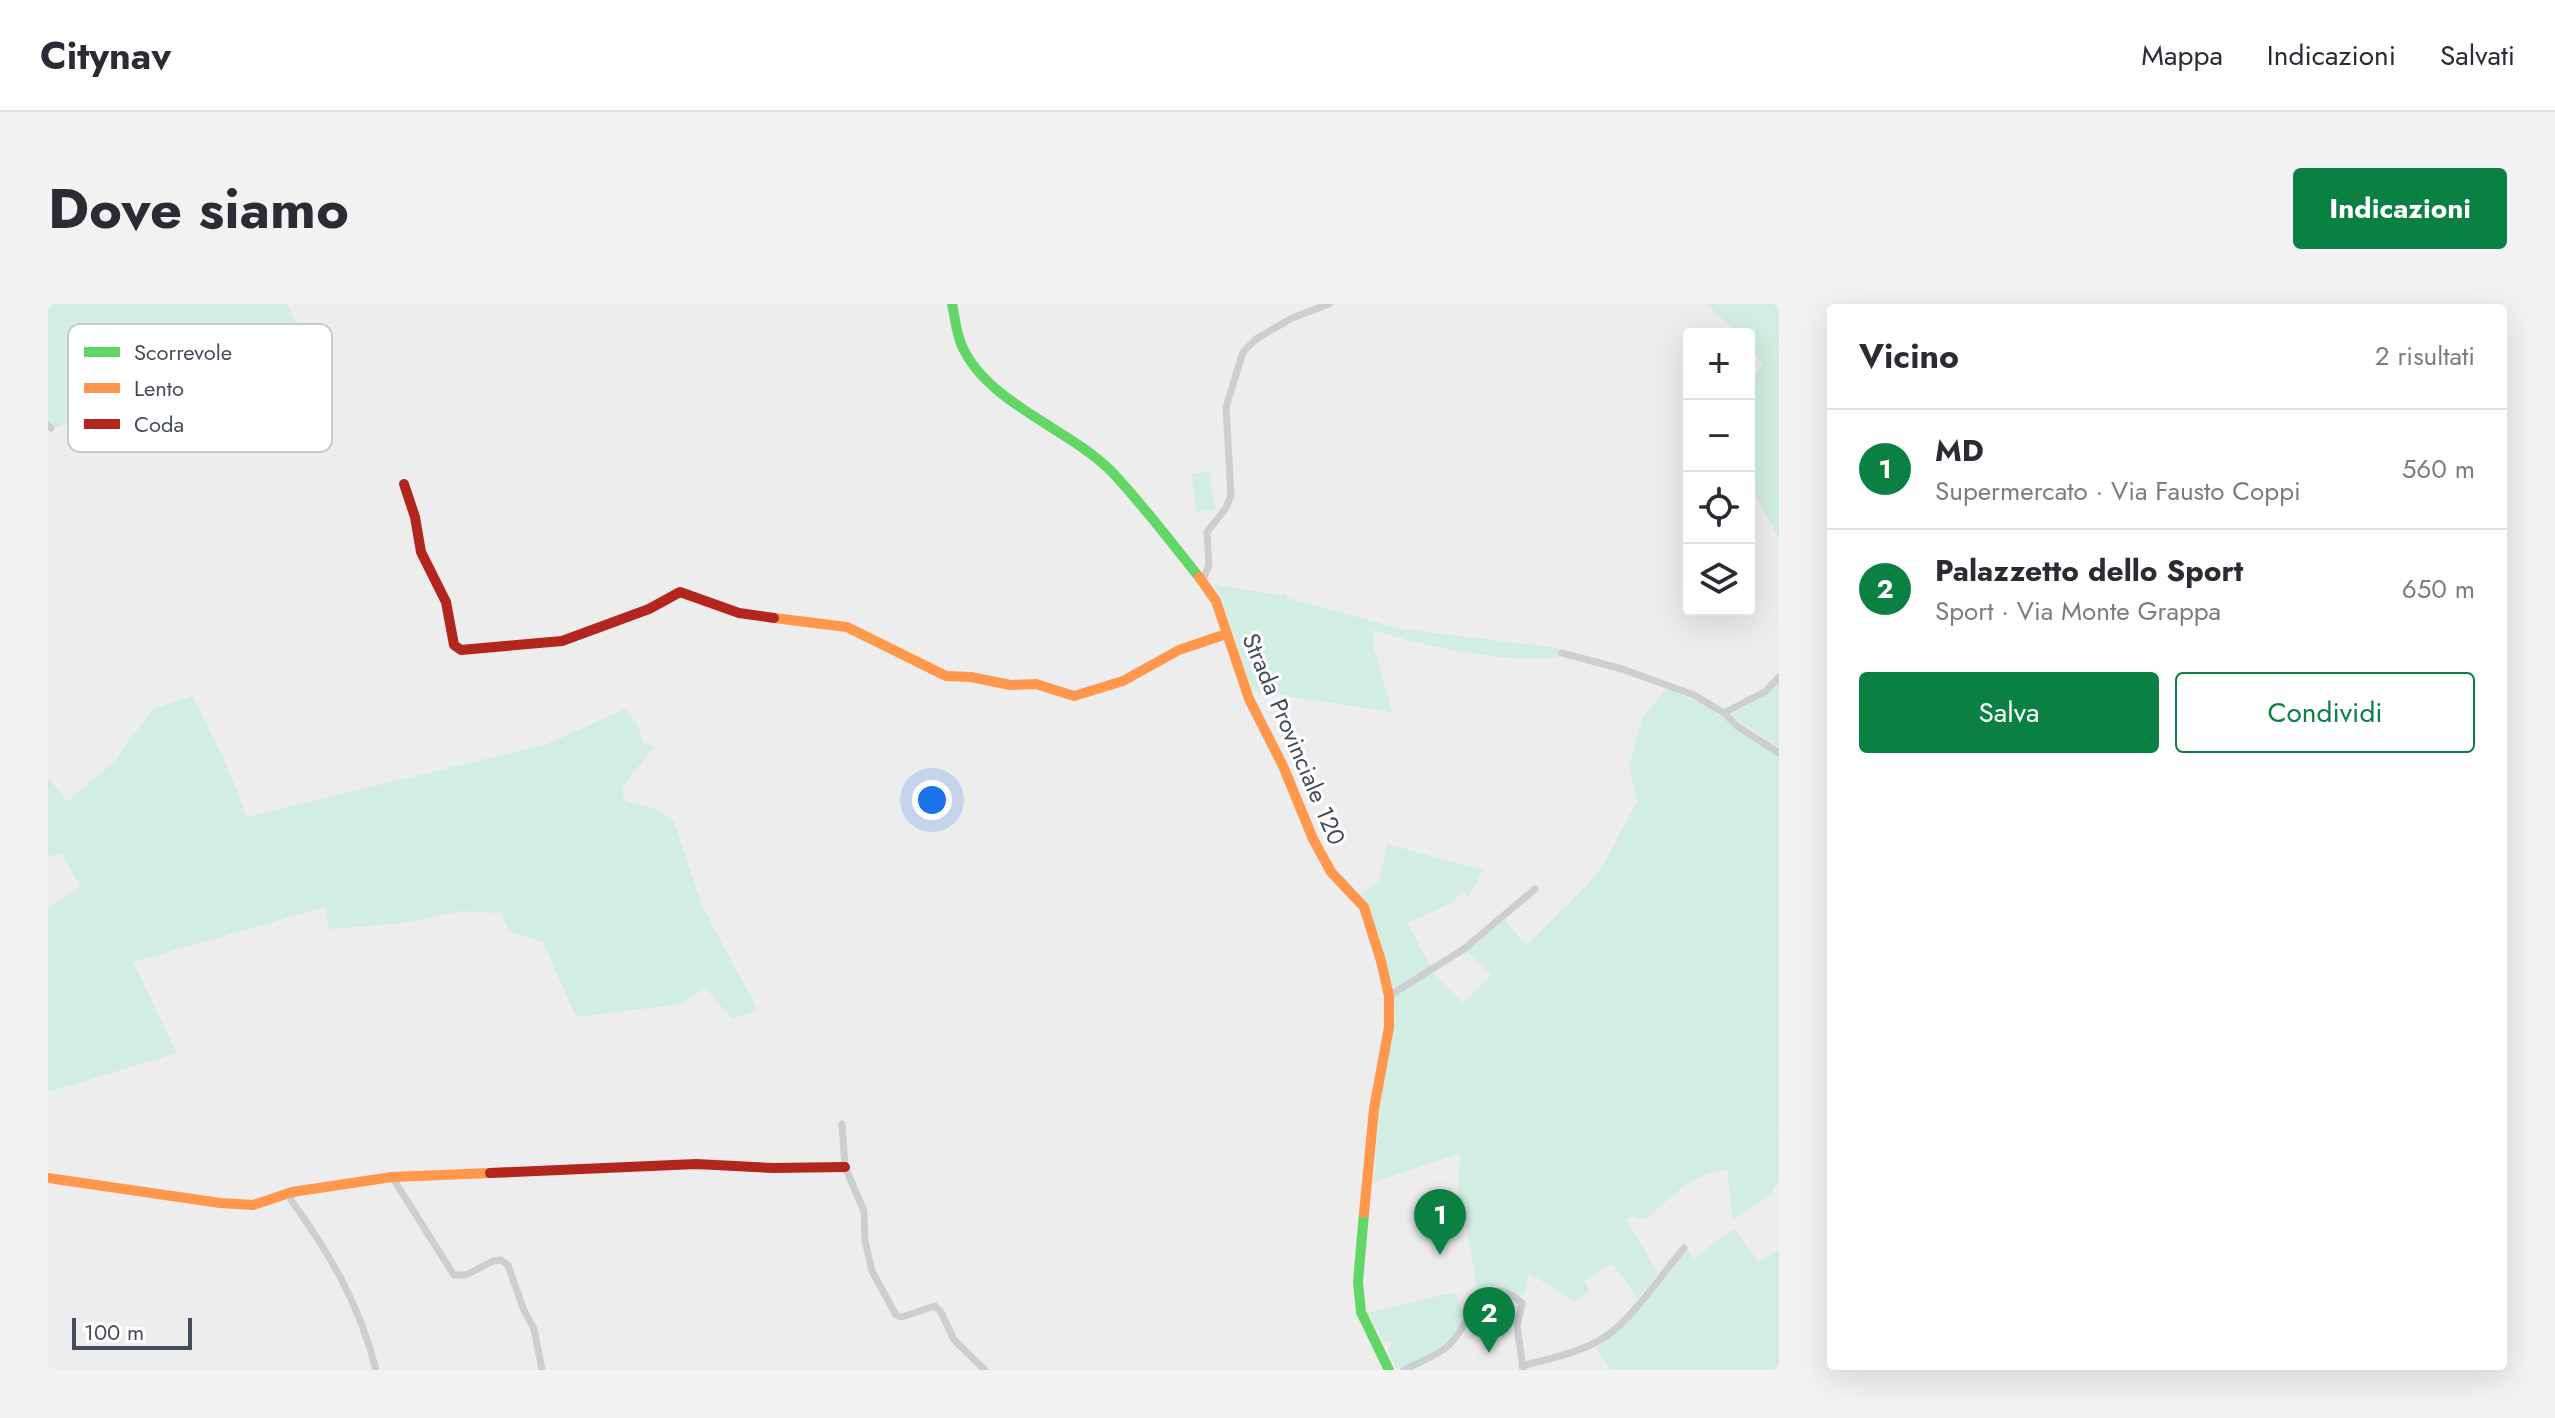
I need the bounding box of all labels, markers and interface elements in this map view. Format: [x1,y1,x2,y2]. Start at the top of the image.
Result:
text: Citynav [40,28,171,83]
text: Mappa [2141,35,2223,76]
text: Indicazioni [2267,35,2396,76]
text: Salvati [2440,35,2515,76]
text: Dove siamo [48,168,349,249]
button: Indicazioni [2293,168,2507,249]
legend [68,324,332,452]
map controls [1683,328,1755,616]
button: + [1683,328,1755,400]
text: Vicino [1859,332,1959,381]
text: Scorrevole [134,336,232,368]
text: 2 risultati [2375,337,2475,375]
text: Lento [134,372,184,404]
button: − [1683,400,1755,472]
text: Coda [134,408,184,440]
text: MD [1935,429,1984,472]
text: 1 [1878,450,1892,488]
text: 560 m [2402,450,2475,488]
button: locate [1683,472,1755,544]
text: Supermercato · Via Fausto Coppi [1935,472,2301,510]
button: layers [1683,544,1755,616]
text: Palazzetto dello Sport [1935,549,2243,592]
text: 2 [1876,570,1894,608]
text: 650 m [2402,570,2475,608]
text: Sport · Via Monte Grappa [1935,592,2221,630]
street label: Strada Provinciale 120 [1234,628,1354,850]
button: Salva [1859,672,2159,753]
button: Condividi [2175,672,2475,753]
your location [912,780,952,820]
pin: 1 [1414,1189,1466,1255]
pin: 2 [1463,1287,1515,1353]
scale bar [72,1314,192,1350]
text: 100 m [84,1316,144,1348]

